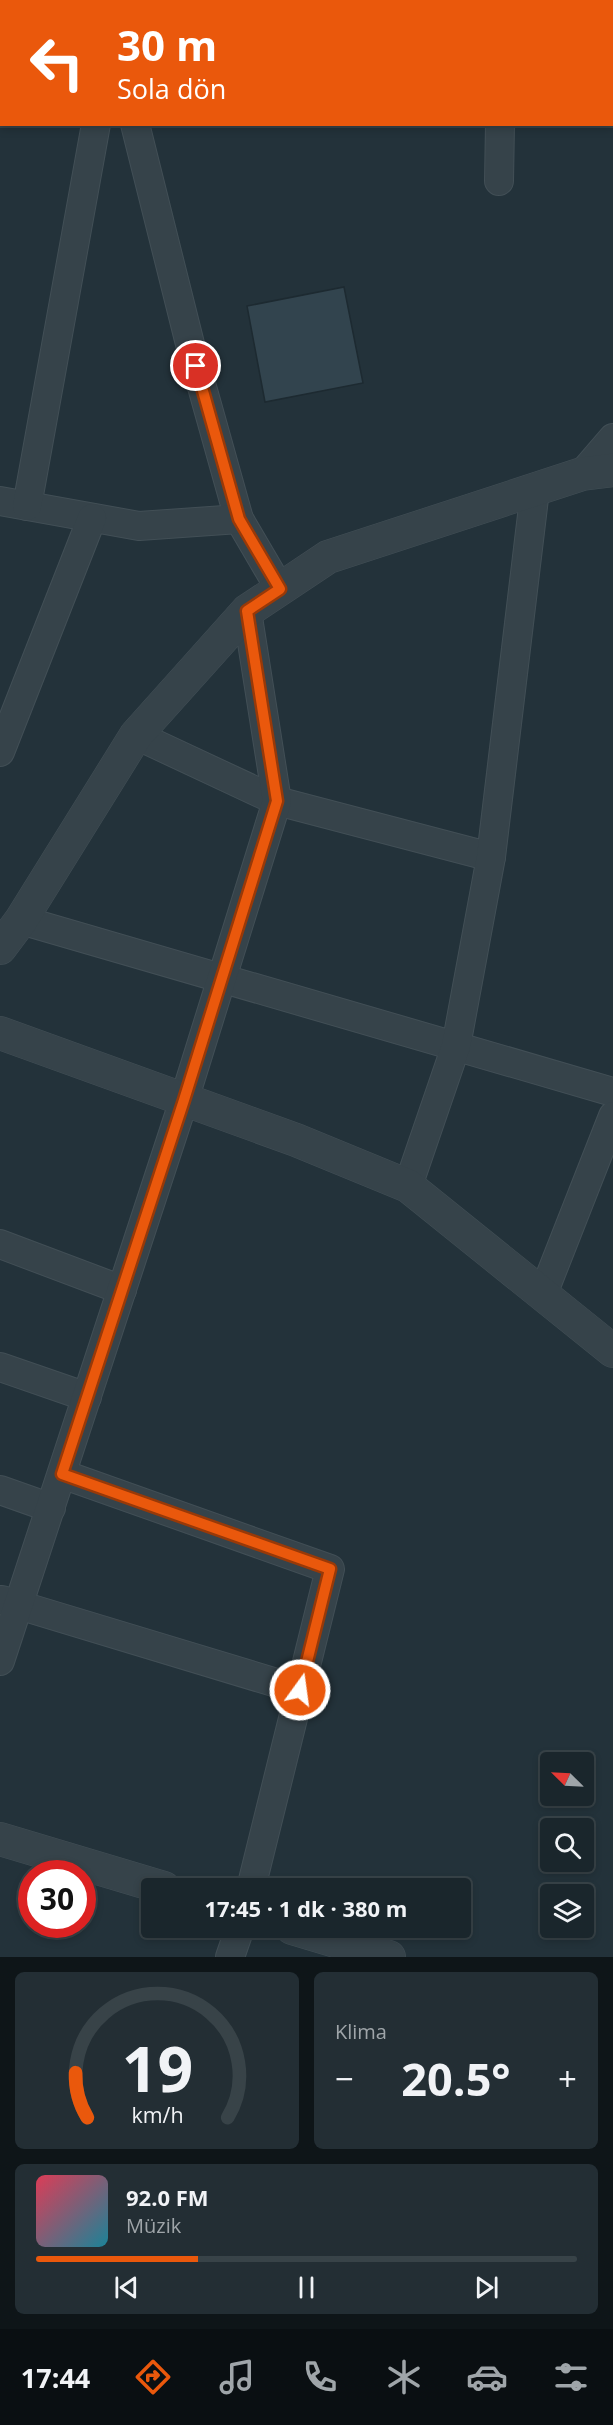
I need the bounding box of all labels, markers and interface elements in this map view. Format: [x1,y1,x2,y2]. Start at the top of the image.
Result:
text: 30 m [117,16,217,73]
icon: left [18,24,96,102]
text: Sola dön [117,70,226,107]
pin [170,340,221,391]
icon: arrive [179,349,212,382]
position arrow [268,1658,332,1722]
north arrow [540,1752,594,1806]
map controls [540,1752,594,1938]
button: search [540,1818,594,1872]
speed limit sign: 30 [18,1860,96,1938]
button: layers [540,1884,594,1938]
text: 17:45 · 1 dk · 380 m [205,1893,407,1923]
text: Klima [335,2018,387,2045]
text: 19 [121,2025,193,2110]
text: 20.5° [401,2048,511,2109]
text: − [335,2056,354,2101]
text: + [558,2056,577,2101]
text: km/h [131,2100,183,2129]
text: 92.0 FM [126,2182,209,2212]
text: Müzik [126,2212,181,2239]
icon: previous [110,2271,143,2304]
icon: pause [290,2271,323,2304]
icon: next [470,2271,503,2304]
icon: directions [132,2356,174,2398]
icon: music [216,2356,258,2398]
icon: phone [299,2356,341,2398]
icon: climate [383,2356,425,2398]
icon: car [466,2356,508,2398]
icon: filters [550,2356,592,2398]
text: 17:44 [21,2359,90,2396]

